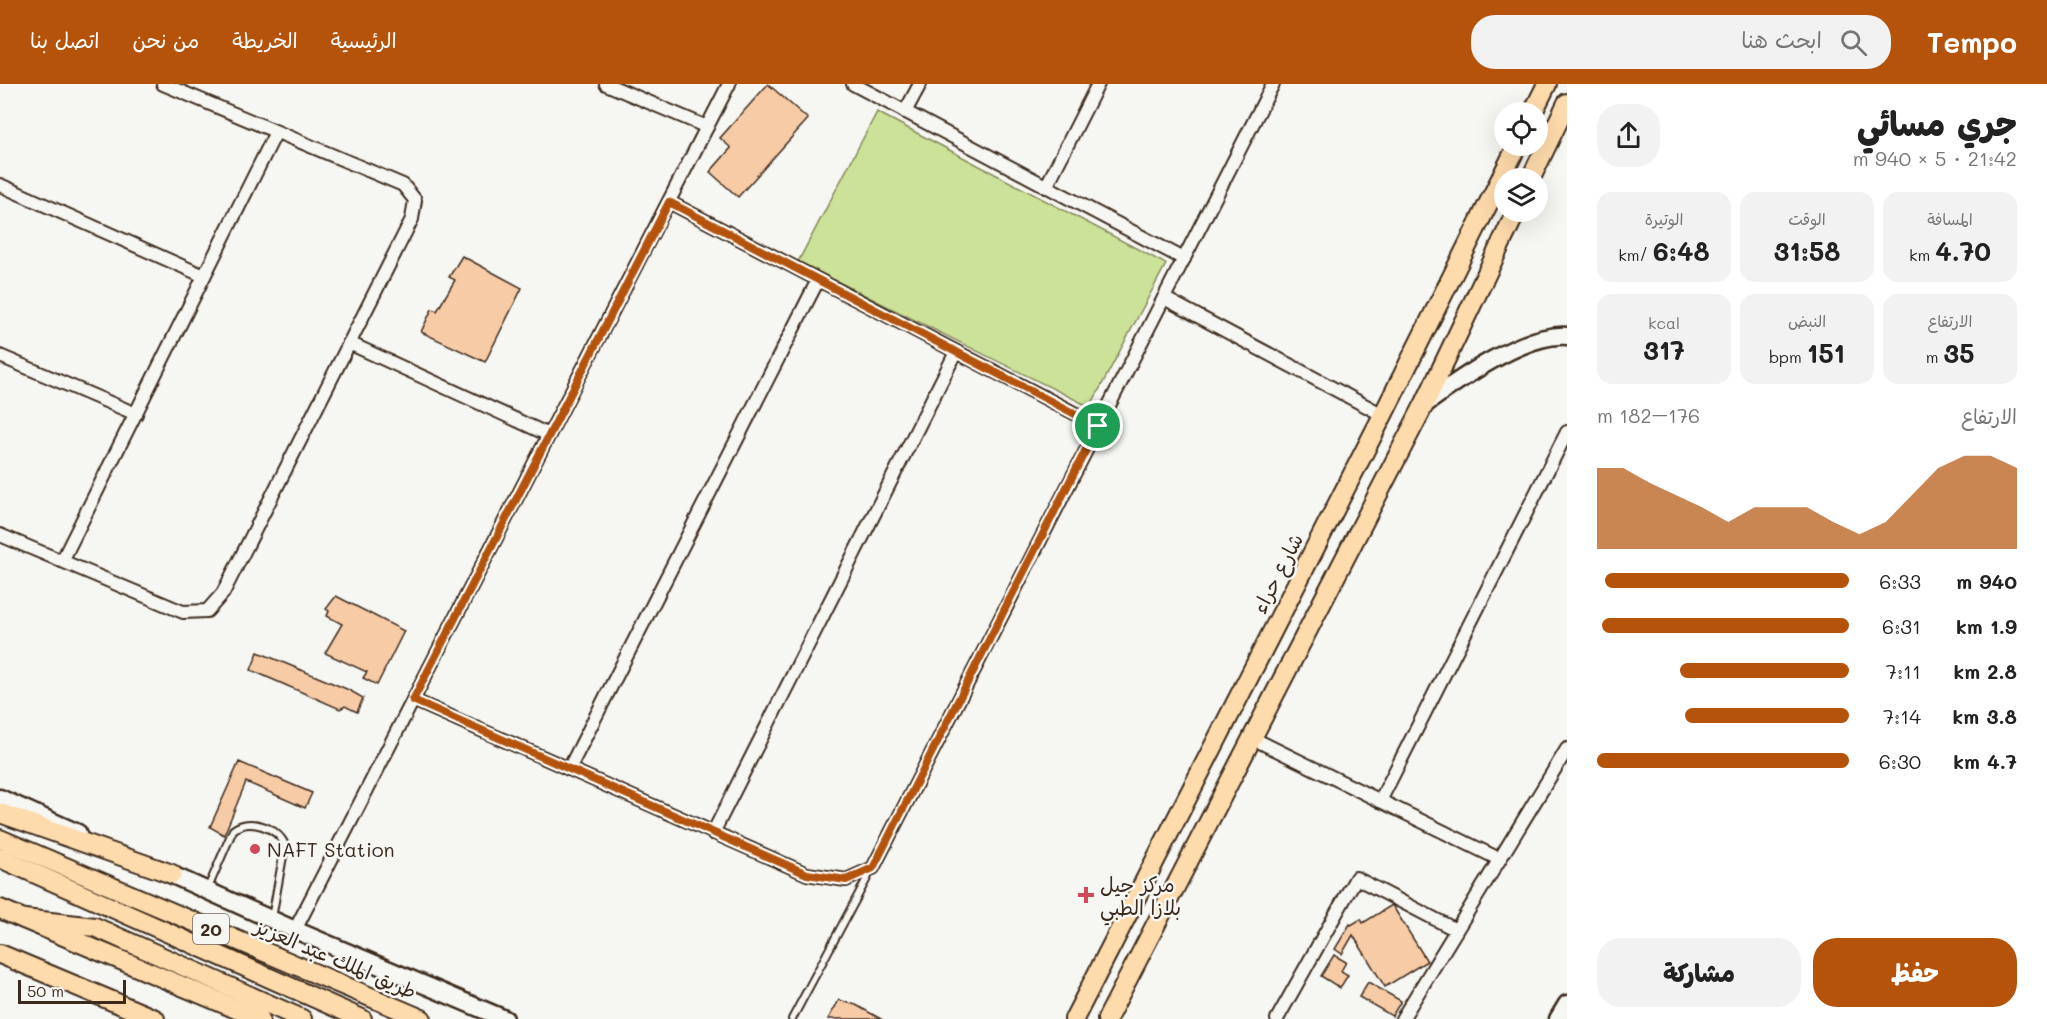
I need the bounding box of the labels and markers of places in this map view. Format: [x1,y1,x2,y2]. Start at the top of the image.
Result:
pin [1072,400,1123,451]
place label: NAFT Station [267,836,395,862]
marker: NAFT Station [248,842,262,856]
place label: مركز جيل بلازا الطبي [1100,871,1181,926]
marker: مركز جيل بلازا الطبي [1077,886,1095,904]

